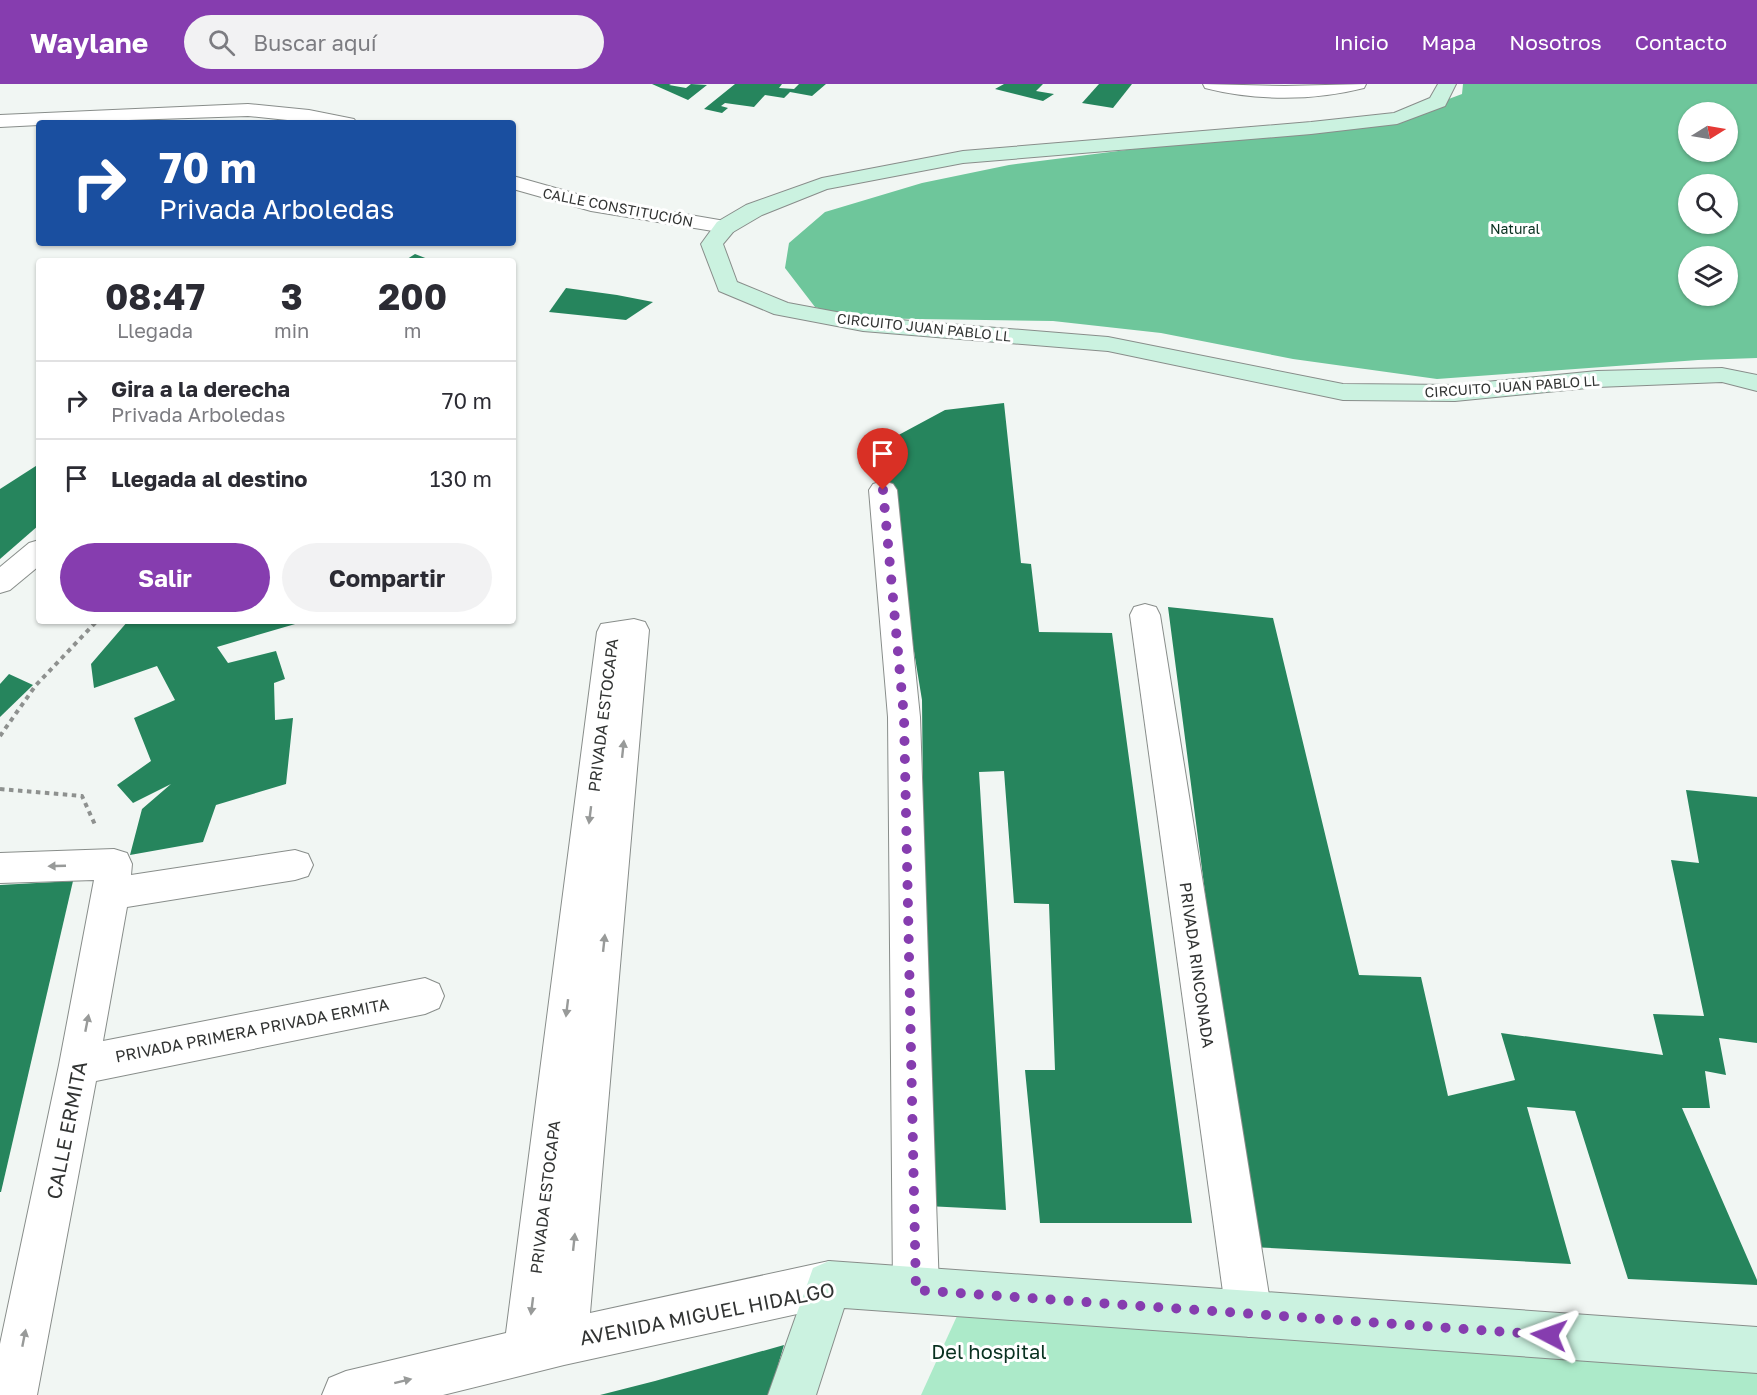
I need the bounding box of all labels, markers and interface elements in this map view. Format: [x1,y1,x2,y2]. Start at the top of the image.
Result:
search box [184,15,604,69]
text: Waylane [30,26,148,59]
icon: search [205,26,238,59]
text: Buscar aquí [253,29,377,56]
text: Inicio [1334,29,1389,55]
text: Mapa [1422,29,1476,55]
text: Nosotros [1509,29,1602,55]
text: Contacto [1635,29,1727,55]
north arrow [1678,102,1738,162]
map controls [1678,102,1738,306]
text: 70 m [159,142,256,192]
icon: right [60,144,138,222]
button: search [1678,174,1738,234]
street label: CALLE CONSTITUCIÓN [541,184,695,230]
text: Privada Arboledas [159,193,394,225]
park label: Natural [1490,220,1540,237]
button: layers [1678,246,1738,306]
text: 08:47 [105,275,205,318]
text: 3 [281,275,303,318]
text: 200 [378,275,447,318]
street label: CIRCUITO JUAN PABLO LL [836,309,1012,345]
text: Llegada [117,318,193,342]
text: min [274,318,309,342]
text: m [404,318,422,342]
street label: CIRCUITO JUAN PABLO LL [1424,371,1600,401]
text: Gira a la derecha [111,375,290,402]
icon: right [60,384,93,417]
text: 70 m [442,387,492,414]
text: Privada Arboledas [111,402,285,426]
pin [857,428,908,490]
icon: arrive [866,437,899,470]
icon: arrive [60,462,93,495]
text: Llegada al destino [111,465,308,492]
text: 130 m [430,465,492,492]
button: Salir [60,543,270,612]
button: Compartir [282,543,492,612]
street label: PRIVADA ESTOCAPA [584,637,622,793]
one-way arrow [618,739,628,758]
one-way arrow [585,805,595,824]
one-way arrow [47,861,66,870]
street label: PRIVADA RINCONADA [1175,881,1219,1049]
one-way arrow [599,933,609,952]
street label: PRIVADA PRIMERA PRIVADA ERMITA [114,994,391,1066]
one-way arrow [562,999,572,1018]
one-way arrow [83,1013,92,1032]
street label: CALLE ERMITA [41,1059,91,1201]
street label: PRIVADA ESTOCAPA [526,1119,564,1275]
one-way arrow [569,1232,579,1251]
street label: AVENIDA MIGUEL HIDALGO [577,1276,837,1350]
one-way arrow [527,1297,537,1316]
position arrow [1517,1303,1581,1367]
one-way arrow [20,1328,30,1347]
park label: Del hospital [931,1339,1047,1363]
one-way arrow [394,1376,412,1385]

